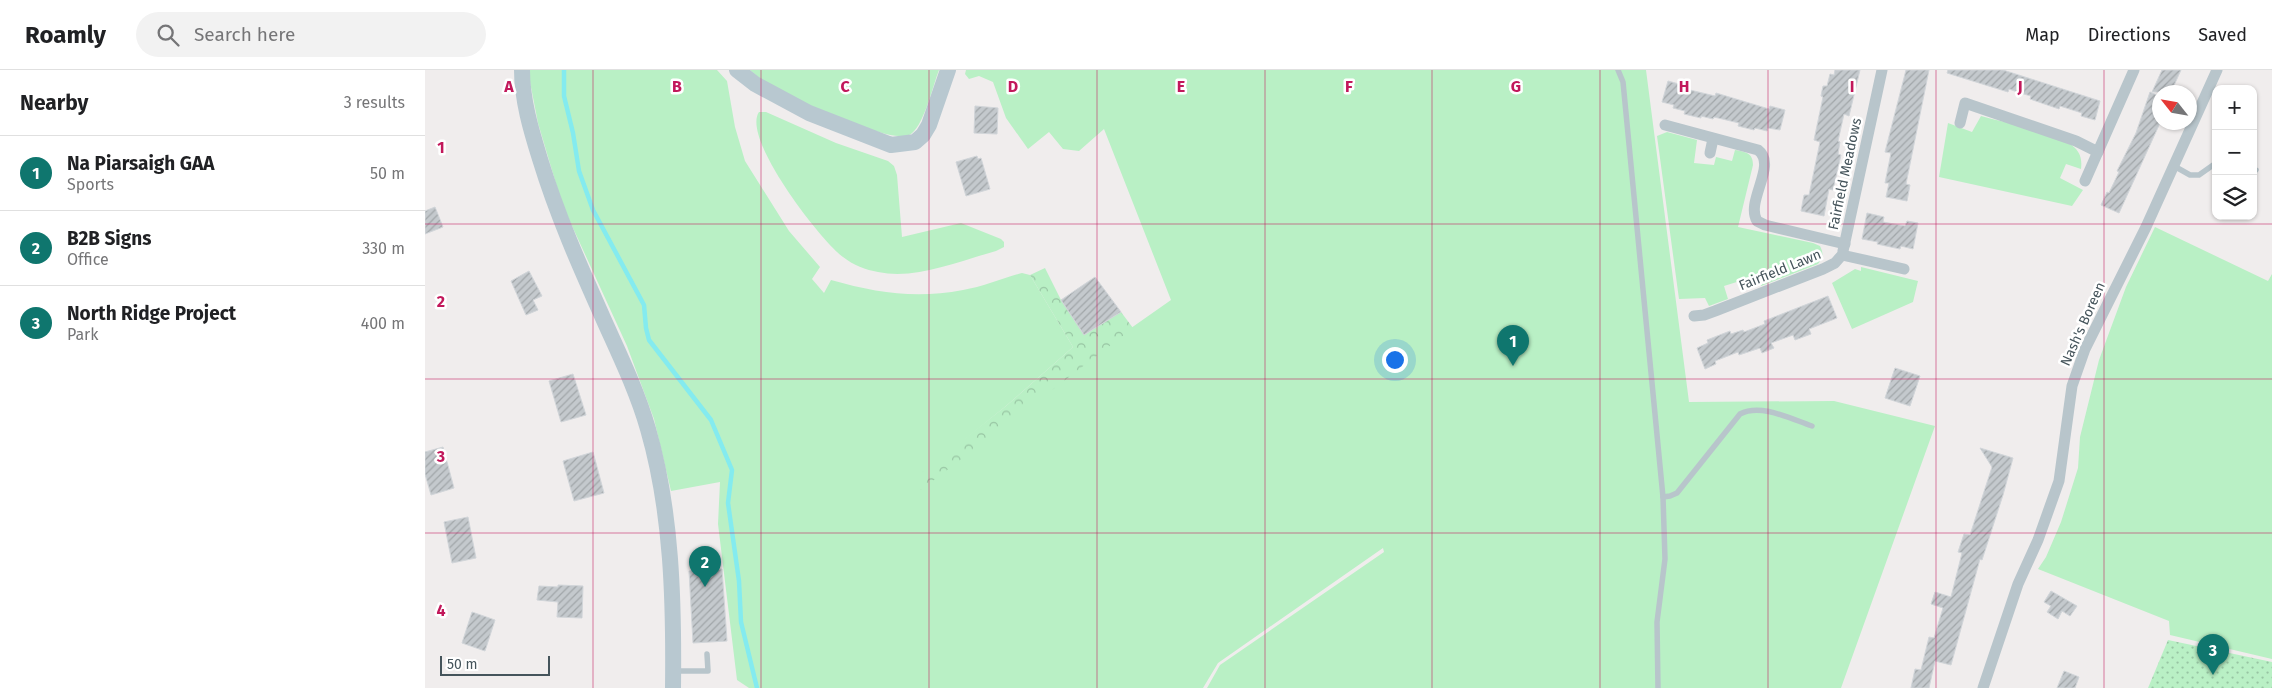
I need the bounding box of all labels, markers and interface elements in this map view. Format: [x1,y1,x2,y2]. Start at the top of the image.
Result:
search box [136,12,486,57]
text: Roamly [25,21,106,49]
icon: search [154,21,182,49]
text: Search here [194,23,295,46]
text: Map [2025,24,2060,46]
text: Directions [2088,24,2170,46]
text: Saved [2198,24,2247,46]
text: A [503,77,514,96]
text: B [672,77,682,96]
text: C [840,77,850,96]
text: D [1008,77,1018,96]
text: E [1177,77,1185,96]
text: F [1345,77,1353,96]
text: G [1511,77,1521,96]
text: H [1679,77,1689,96]
text: I [1850,77,1854,96]
text: J [2016,77,2023,96]
north arrow [2152,85,2197,130]
map controls [2212,85,2257,220]
button: + [2212,85,2257,130]
text: Nearby [20,90,88,116]
text: 3 results [344,93,405,112]
street label: Fairfield Meadows [1825,116,1865,231]
button: − [2212,130,2257,175]
text: 1 [437,138,445,157]
text: Na Piarsaigh GAA [67,152,214,175]
text: 1 [32,164,40,183]
text: 50 m [370,164,405,183]
text: Sports [67,175,114,194]
button: layers [2212,175,2257,220]
text: B2B Signs [67,227,151,250]
text: 2 [32,239,40,258]
text: 330 m [362,239,405,258]
street label: Fairfield Lawn [1736,246,1824,294]
text: Office [67,250,109,269]
street label: Nash's Boreen [2057,279,2109,369]
text: 2 [437,292,445,311]
text: North Ridge Project [67,302,236,325]
text: 3 [32,314,40,333]
text: 400 m [361,314,405,333]
text: Park [67,325,99,344]
pin: 1 [1497,325,1529,366]
your location [1382,347,1408,373]
text: 3 [436,447,445,466]
pin: 2 [689,546,721,587]
text: 4 [436,601,446,620]
pin: 3 [2197,634,2229,675]
scale bar [440,653,550,676]
text: 50 m [447,656,478,673]

